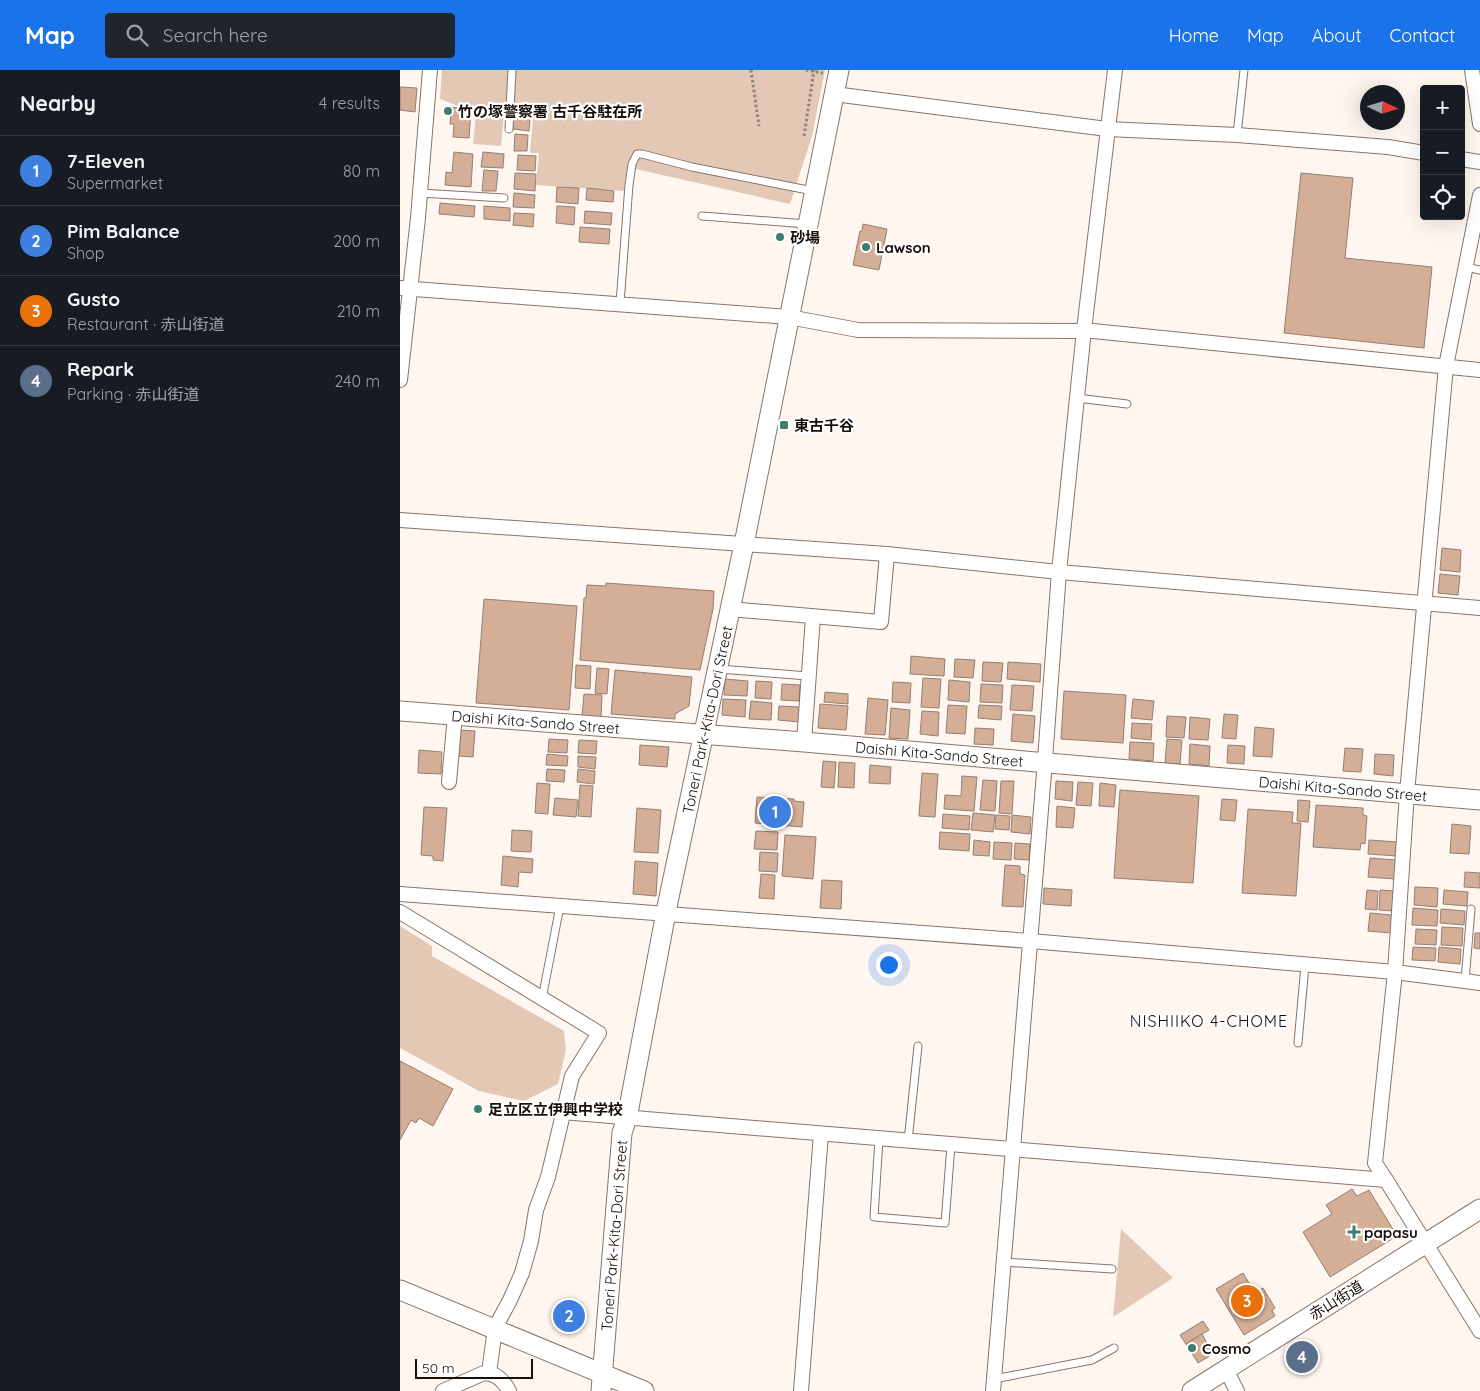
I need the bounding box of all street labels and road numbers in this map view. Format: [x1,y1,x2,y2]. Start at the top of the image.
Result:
street label: Toneri Park-Kita-Dori Street [678,624,736,815]
street label: Daishi Kita-Sando Street [451,705,621,737]
street label: Daishi Kita-Sando Street [854,737,1024,770]
street label: Daishi Kita-Sando Street [1258,772,1428,805]
street label: Toneri Park-Kita-Dori Street [596,1139,631,1332]
street label: 赤山街道 [1306,1276,1366,1324]

